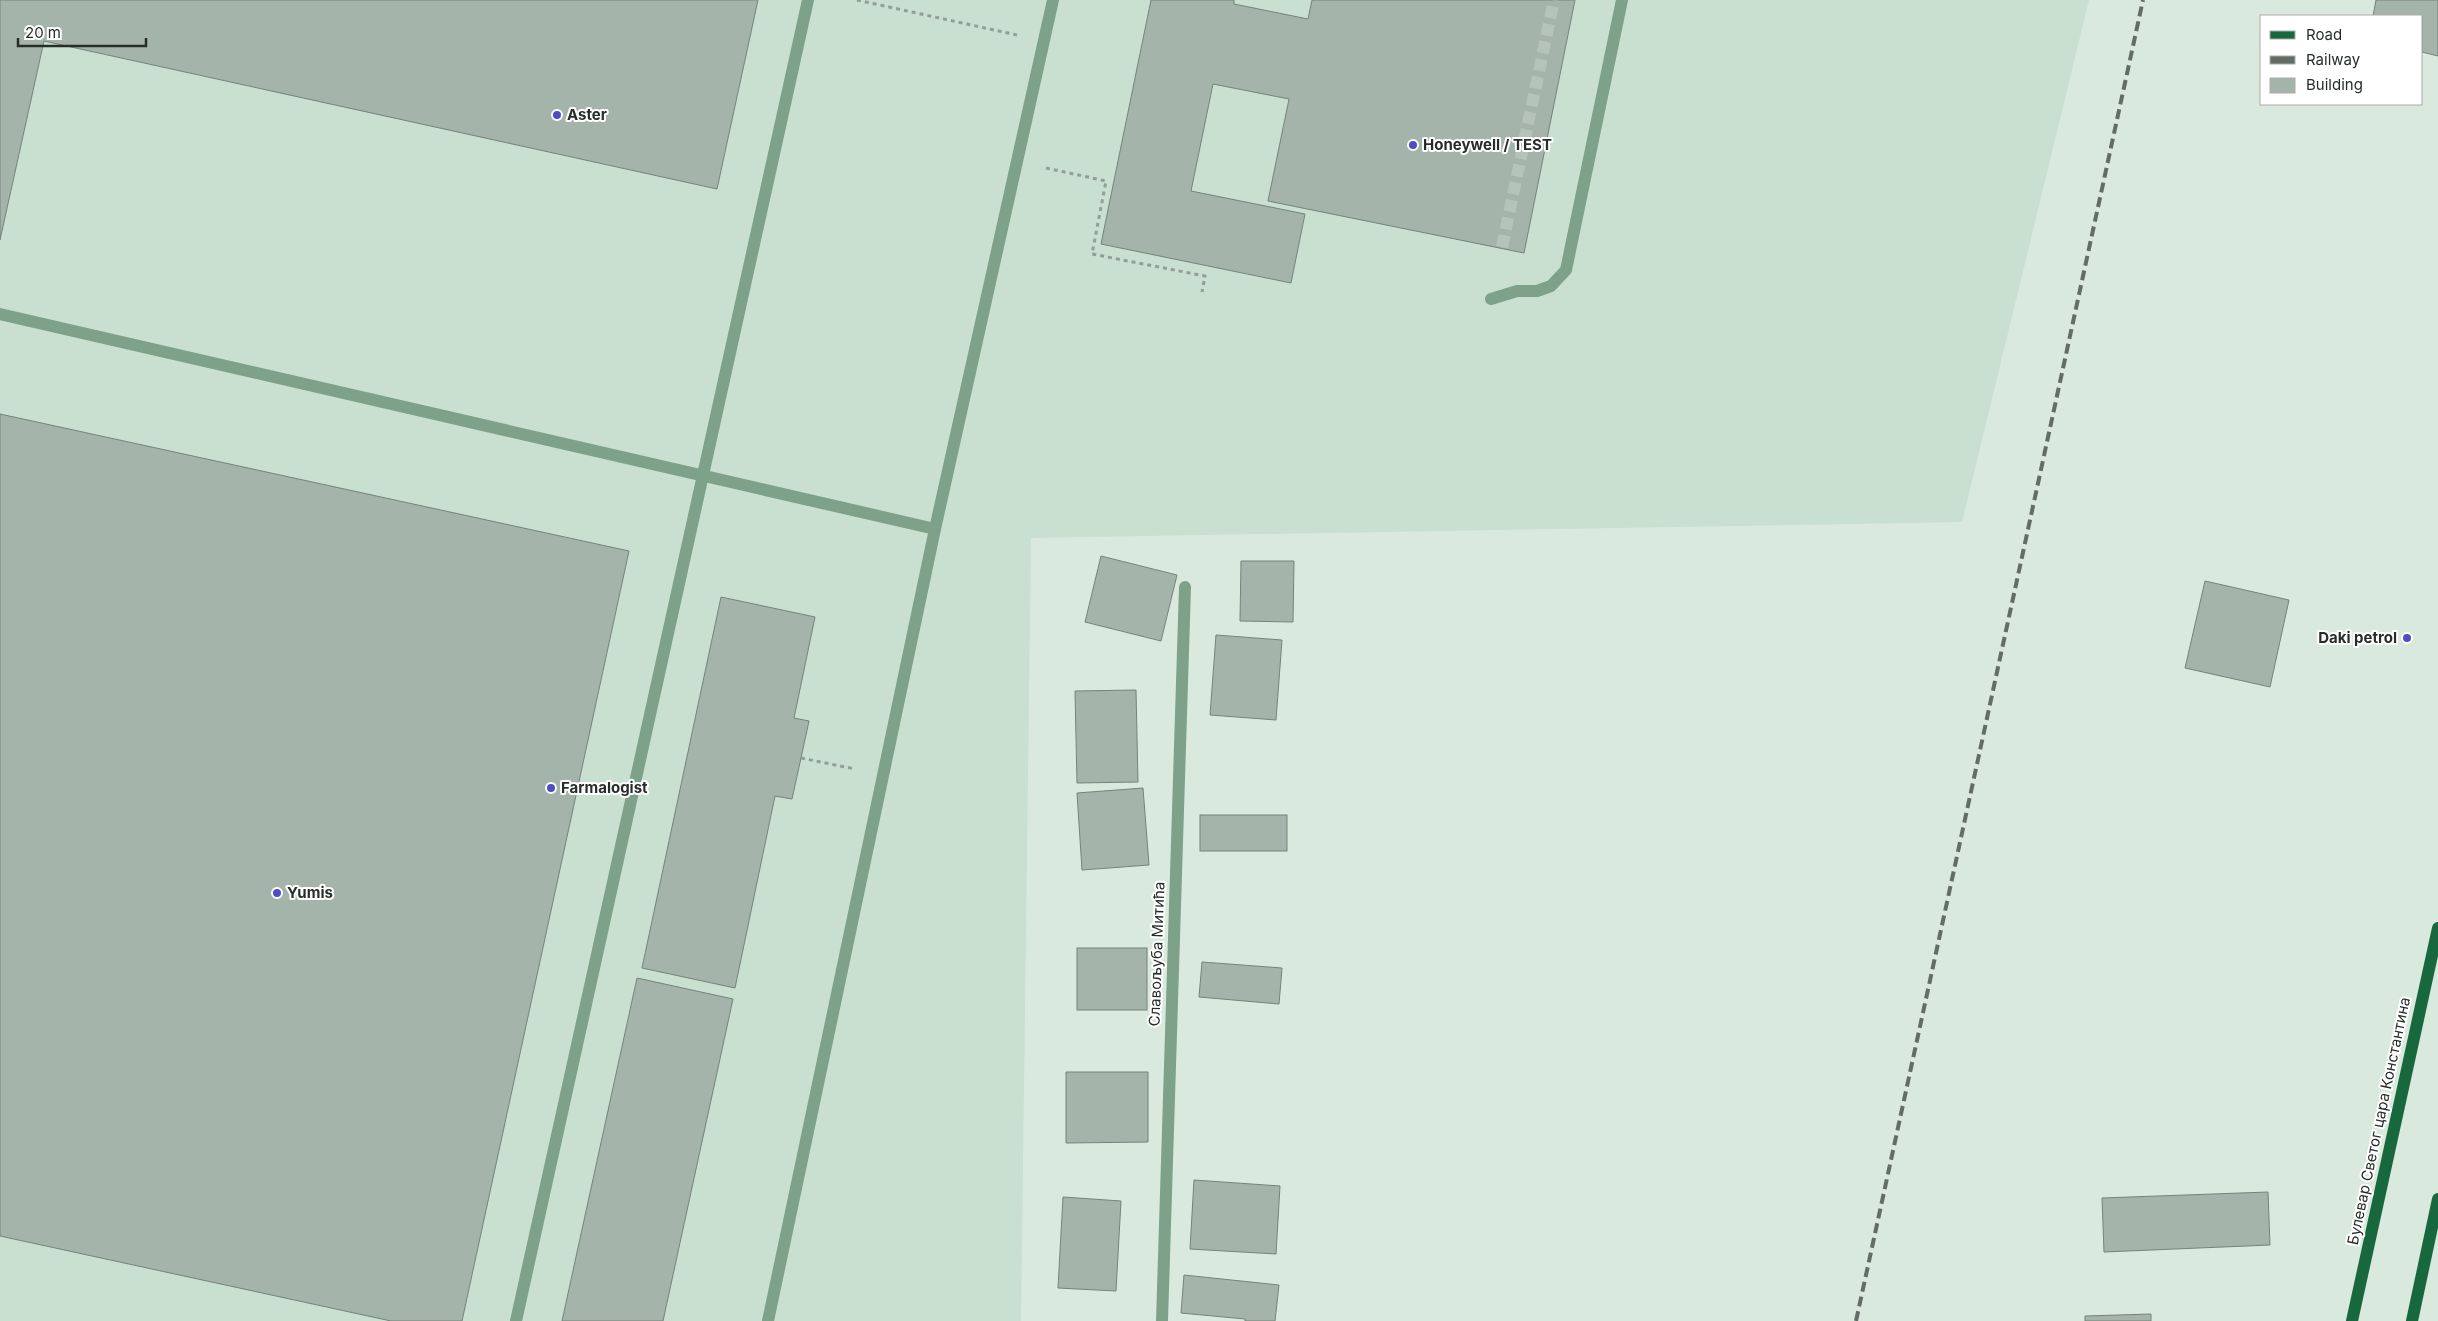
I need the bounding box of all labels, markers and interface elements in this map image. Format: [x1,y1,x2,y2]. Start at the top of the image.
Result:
scale bar [18,15,145,47]
legend [2260,15,2423,105]
text: 20 m [25,23,61,42]
text: Road [2306,25,2342,44]
text: Railway [2306,50,2361,69]
text: Building [2306,75,2363,94]
place label: Aster [567,105,607,124]
marker: Aster [551,109,563,121]
place label: Honeywell / TEST [1423,135,1552,154]
marker: Honeywell / TEST [1407,139,1419,151]
place label: Daki petrol [2318,628,2397,647]
marker: Daki petrol [2401,632,2413,644]
place label: Farmalogist [561,778,648,797]
marker: Farmalogist [545,782,557,794]
street label: Славољуба Митића [1144,881,1169,1027]
place label: Yumis [287,883,333,902]
marker: Yumis [271,887,283,899]
street label: Булевар Светог цара Константина [2343,995,2414,1246]

